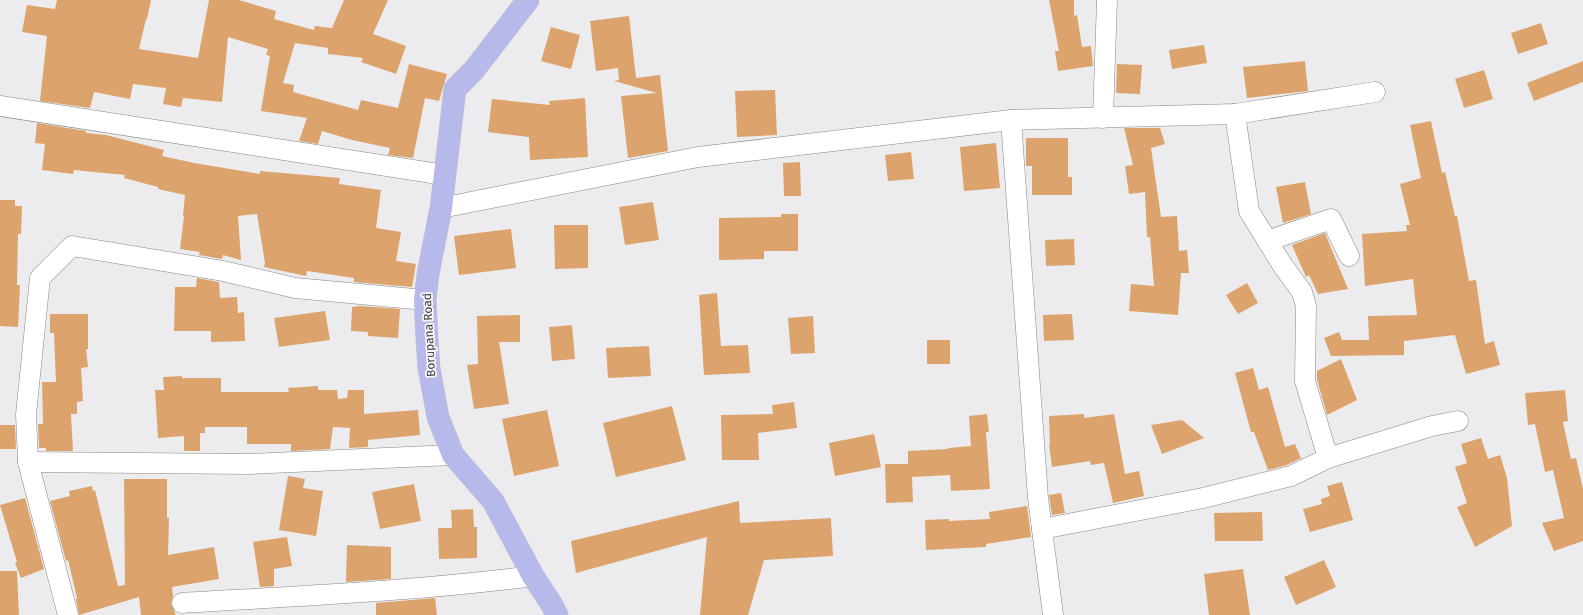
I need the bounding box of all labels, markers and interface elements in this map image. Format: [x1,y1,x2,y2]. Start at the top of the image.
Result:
street label: Borupana Road [420,293,438,377]

